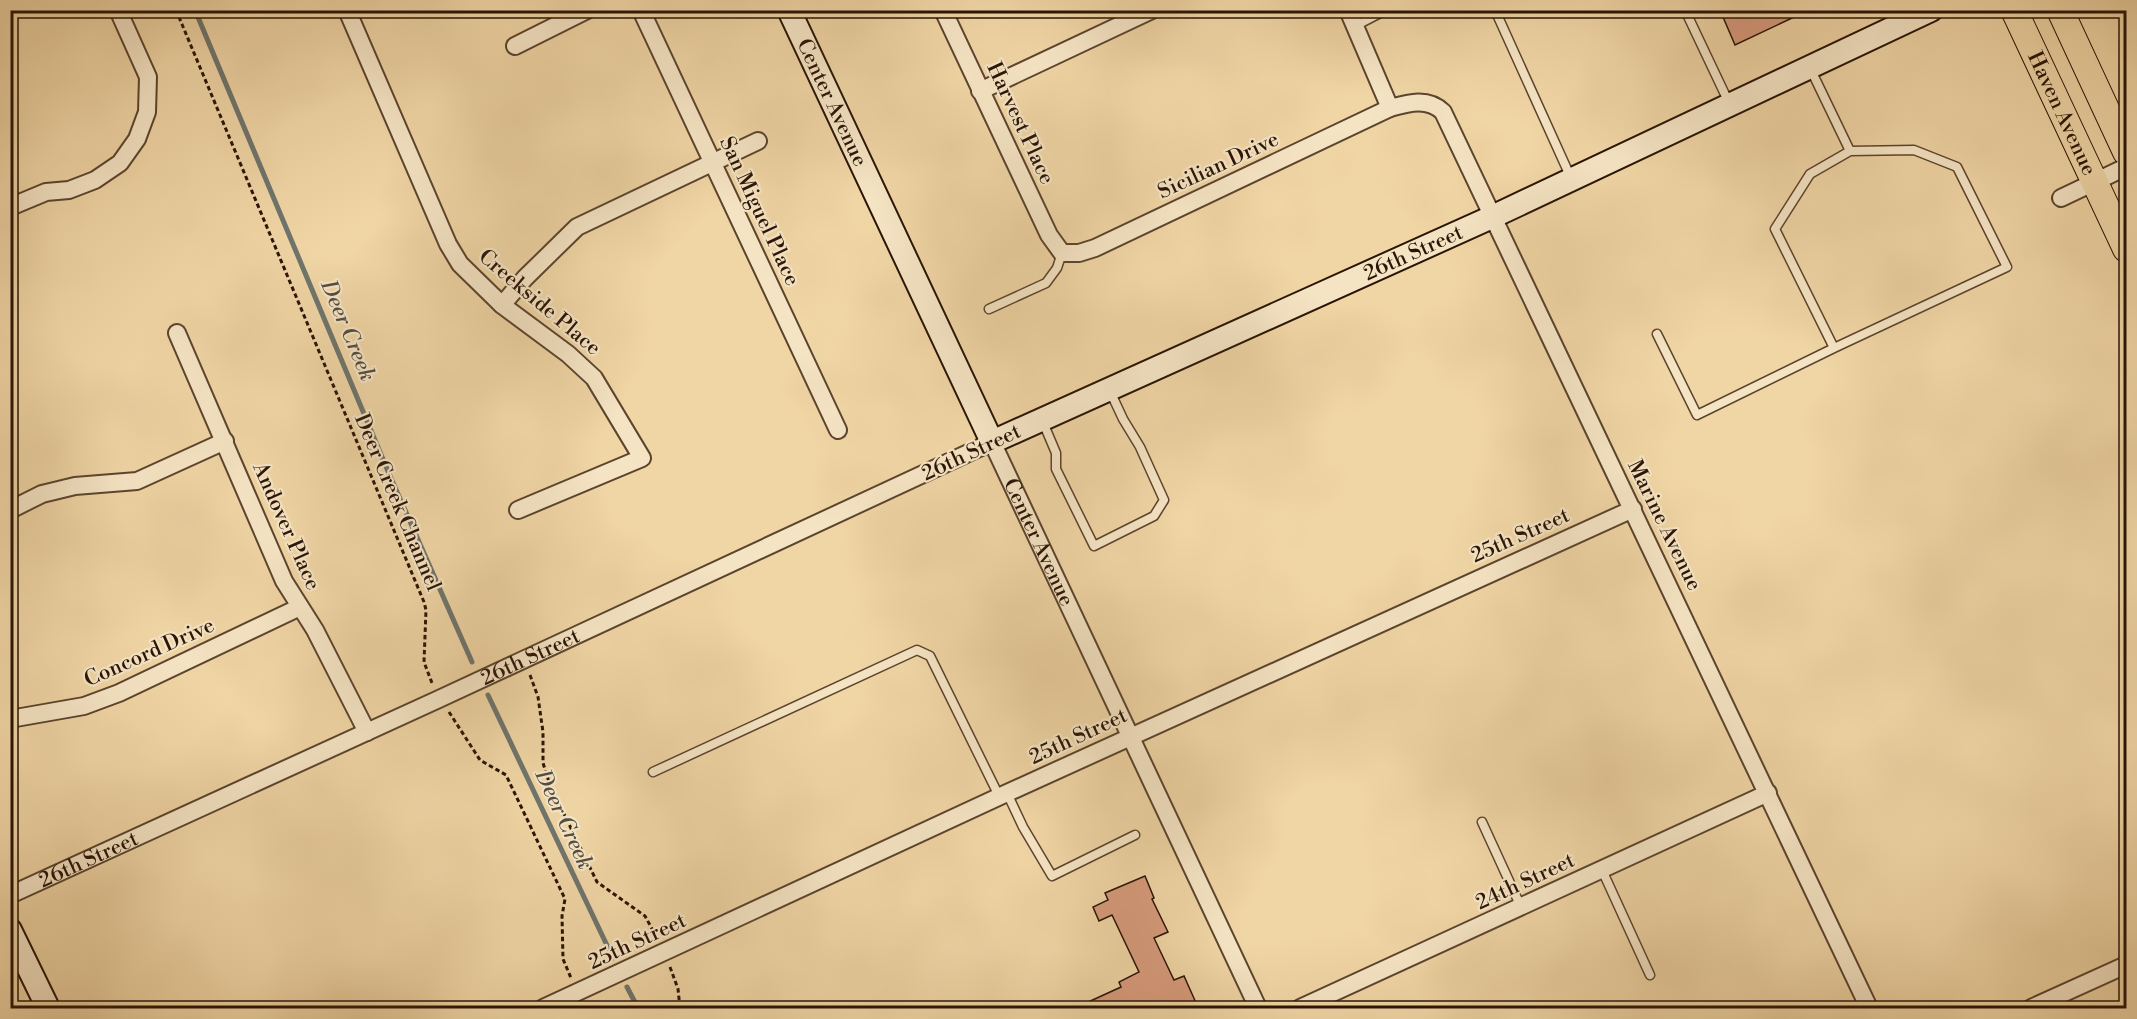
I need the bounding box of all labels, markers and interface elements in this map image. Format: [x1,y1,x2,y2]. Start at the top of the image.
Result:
street label: Center Avenue [790,35,873,171]
street label: Haven Avenue [2021,47,2102,180]
street label: Harvest Place [980,58,1060,189]
street label: Sicilian Drive [1154,127,1283,205]
street label: San Miguel Place [713,133,805,290]
street label: 26th Street [1360,220,1468,287]
street label: Creekside Place [473,244,606,361]
water label: Deer Creek [314,275,381,385]
street label: Deer Creek Channel [348,410,446,595]
street label: 26th Street [918,418,1026,487]
street label: Marine Avenue [1621,456,1707,595]
street label: Andover Place [246,458,326,594]
street label: Center Avenue [997,474,1079,611]
street label: 25th Street [1467,502,1574,569]
street label: Concord Drive [80,613,219,693]
street label: 26th Street [477,623,585,692]
street label: 25th Street [1025,703,1132,771]
water label: Deer Creek [528,764,599,874]
street label: 26th Street [35,826,143,894]
street label: 24th Street [1472,847,1580,916]
street label: 25th Street [584,908,691,976]

